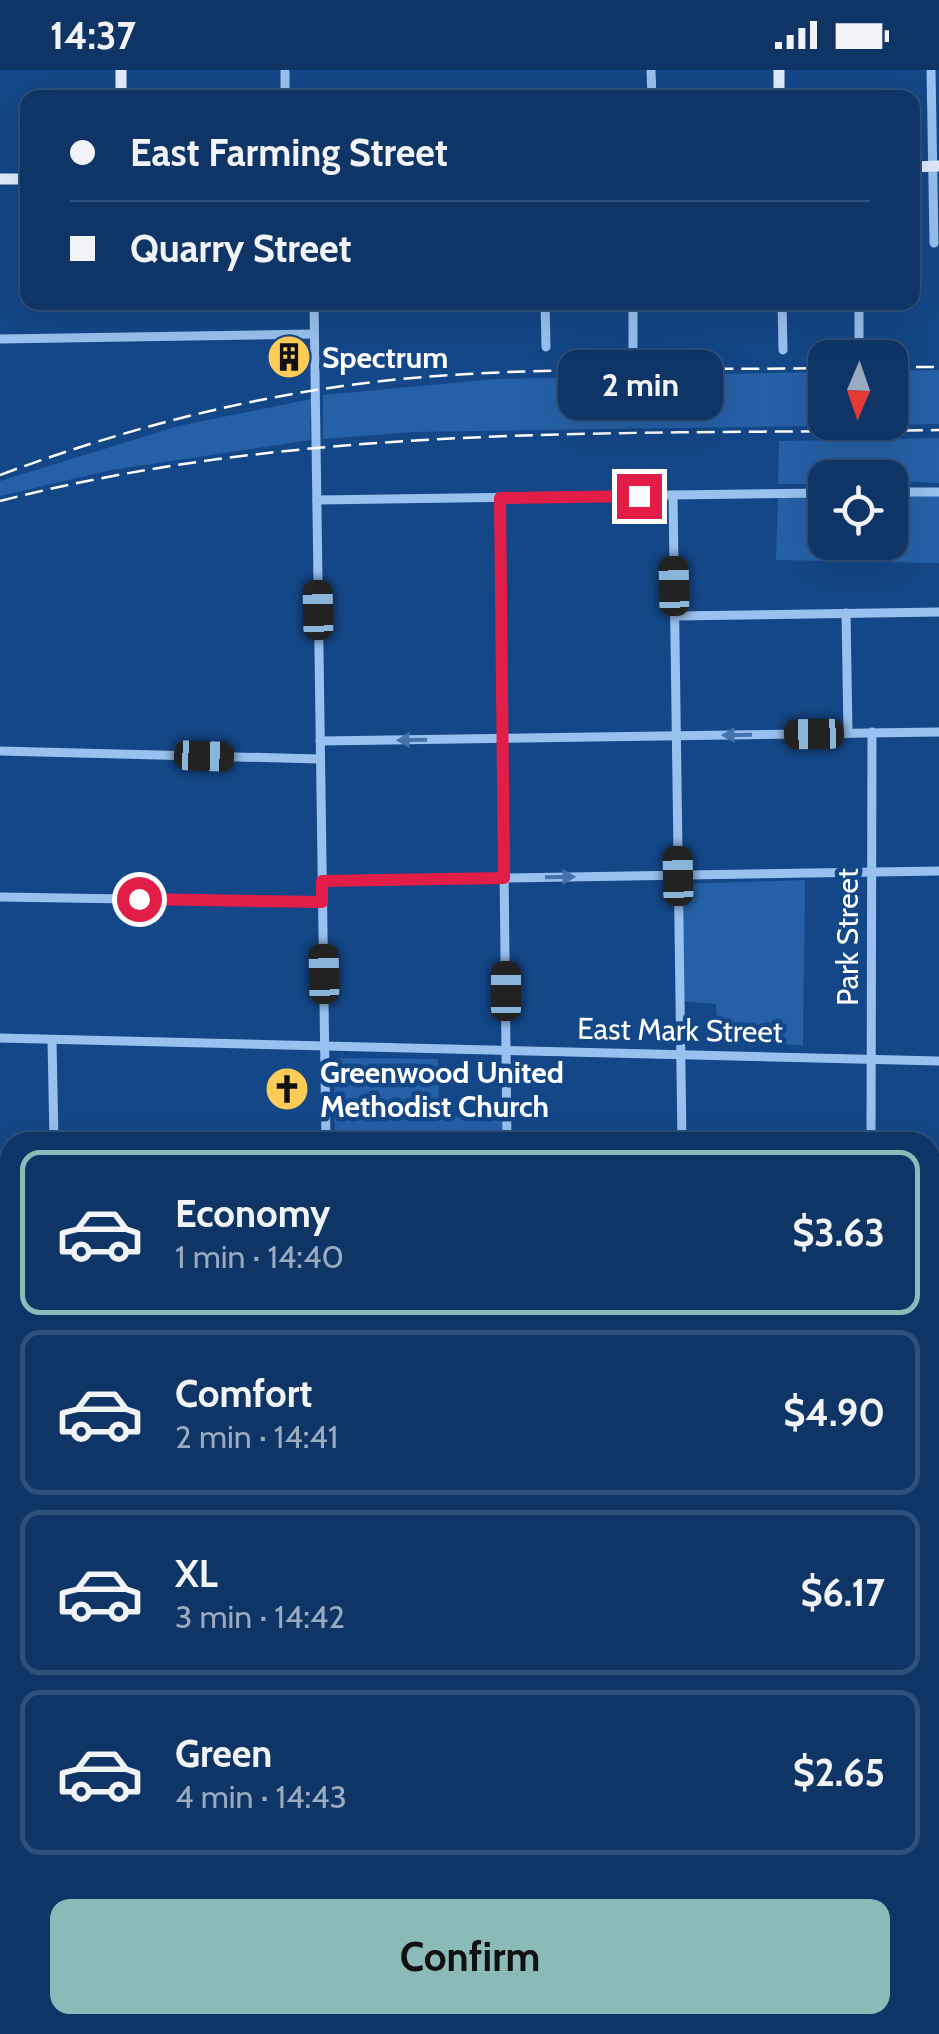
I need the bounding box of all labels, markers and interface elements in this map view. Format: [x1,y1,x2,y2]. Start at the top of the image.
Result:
text: 14:37 [50,12,136,59]
text: East Farming Street [130,129,448,176]
text: Quarry Street [130,225,352,272]
building icon: Spectrum [266,334,312,380]
place label: Spectrum [322,339,448,376]
north arrow [808,340,908,440]
map controls [808,340,908,560]
callout: 2 min [556,351,722,421]
text: 2 min [602,365,679,404]
button: locate [808,460,908,560]
route end [617,474,662,519]
car [658,556,690,616]
car [302,580,334,640]
car [784,718,844,750]
one-way arrow [720,727,752,743]
one-way arrow [395,732,427,748]
car [173,740,235,772]
car [662,846,694,906]
street label: Park Street [829,868,866,1006]
one-way arrow [544,869,576,885]
route start [117,877,162,922]
car [308,944,340,1004]
car [491,961,521,1021]
street label: East Mark Street [577,1010,783,1050]
place label: Greenwood United Methodist Church [320,1054,564,1125]
church icon: Greenwood United Methodist Church [264,1066,310,1112]
icon: car [55,1188,145,1278]
text: Economy [175,1190,330,1237]
text: $3.63 [792,1209,885,1256]
text: 1 min · 14:40 [175,1237,344,1276]
icon: car [55,1368,145,1458]
text: Comfort [175,1370,312,1417]
text: $4.90 [783,1389,885,1436]
text: 2 min · 14:41 [175,1417,338,1456]
icon: car [55,1548,145,1638]
text: XL [175,1550,218,1597]
text: $6.17 [800,1569,885,1616]
text: 3 min · 14:42 [175,1597,345,1636]
icon: car [55,1728,145,1818]
text: Green [175,1730,272,1777]
text: $2.65 [793,1749,885,1796]
text: 4 min · 14:43 [175,1777,347,1816]
button: Confirm [50,1899,890,2014]

